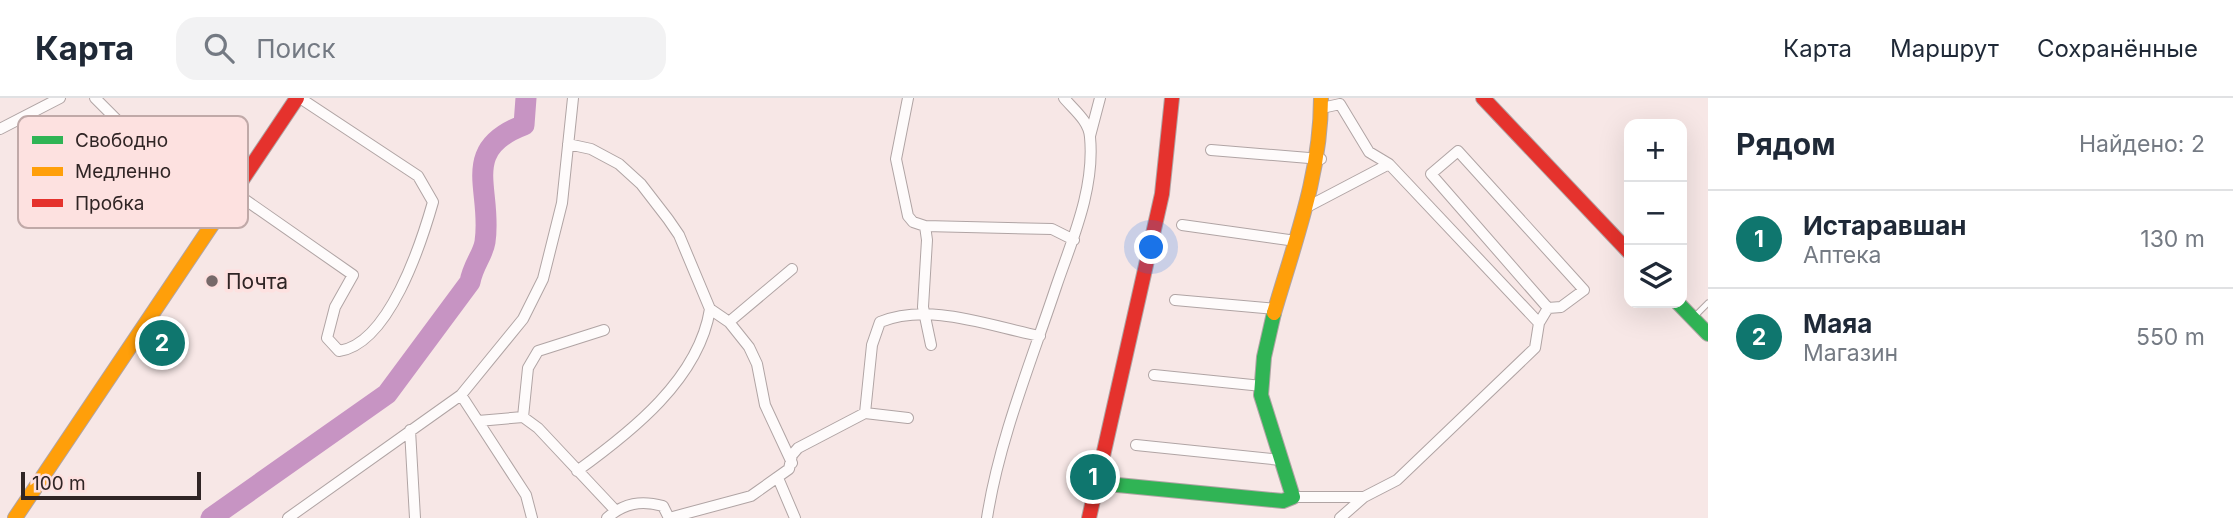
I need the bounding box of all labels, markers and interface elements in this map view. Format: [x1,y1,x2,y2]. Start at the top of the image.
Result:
search box [176,17,666,80]
text: Карта [35,28,134,68]
icon: search [200,29,238,67]
text: Поиск [256,33,335,64]
text: Карта [1783,34,1852,63]
text: Маршрут [1890,34,1999,63]
text: Сохранённые [2037,34,2198,63]
legend [18,116,248,228]
map controls [1624,119,1687,308]
button: + [1624,119,1687,182]
text: Рядом [1736,126,1836,162]
text: Свободно [75,129,168,152]
text: Найдено: 2 [2079,130,2205,158]
text: Медленно [75,160,171,183]
button: − [1624,182,1687,245]
text: Пробка [75,192,144,215]
text: Истаравшан [1803,210,1967,241]
text: 1 [1754,225,1764,253]
text: 130 m [2140,225,2205,253]
your location [1134,230,1168,264]
text: Аптека [1803,241,1882,269]
button: layers [1624,245,1687,308]
place label: Почта [226,269,288,294]
marker: Почта [204,273,220,289]
text: Маяа [1803,308,1872,339]
pin: 2 [139,317,185,369]
text: 2 [1752,323,1766,351]
text: 550 m [2136,323,2205,351]
text: Магазин [1803,339,1898,367]
pin: 1 [1070,451,1116,503]
scale bar [21,469,201,501]
text: 100 m [32,472,86,495]

